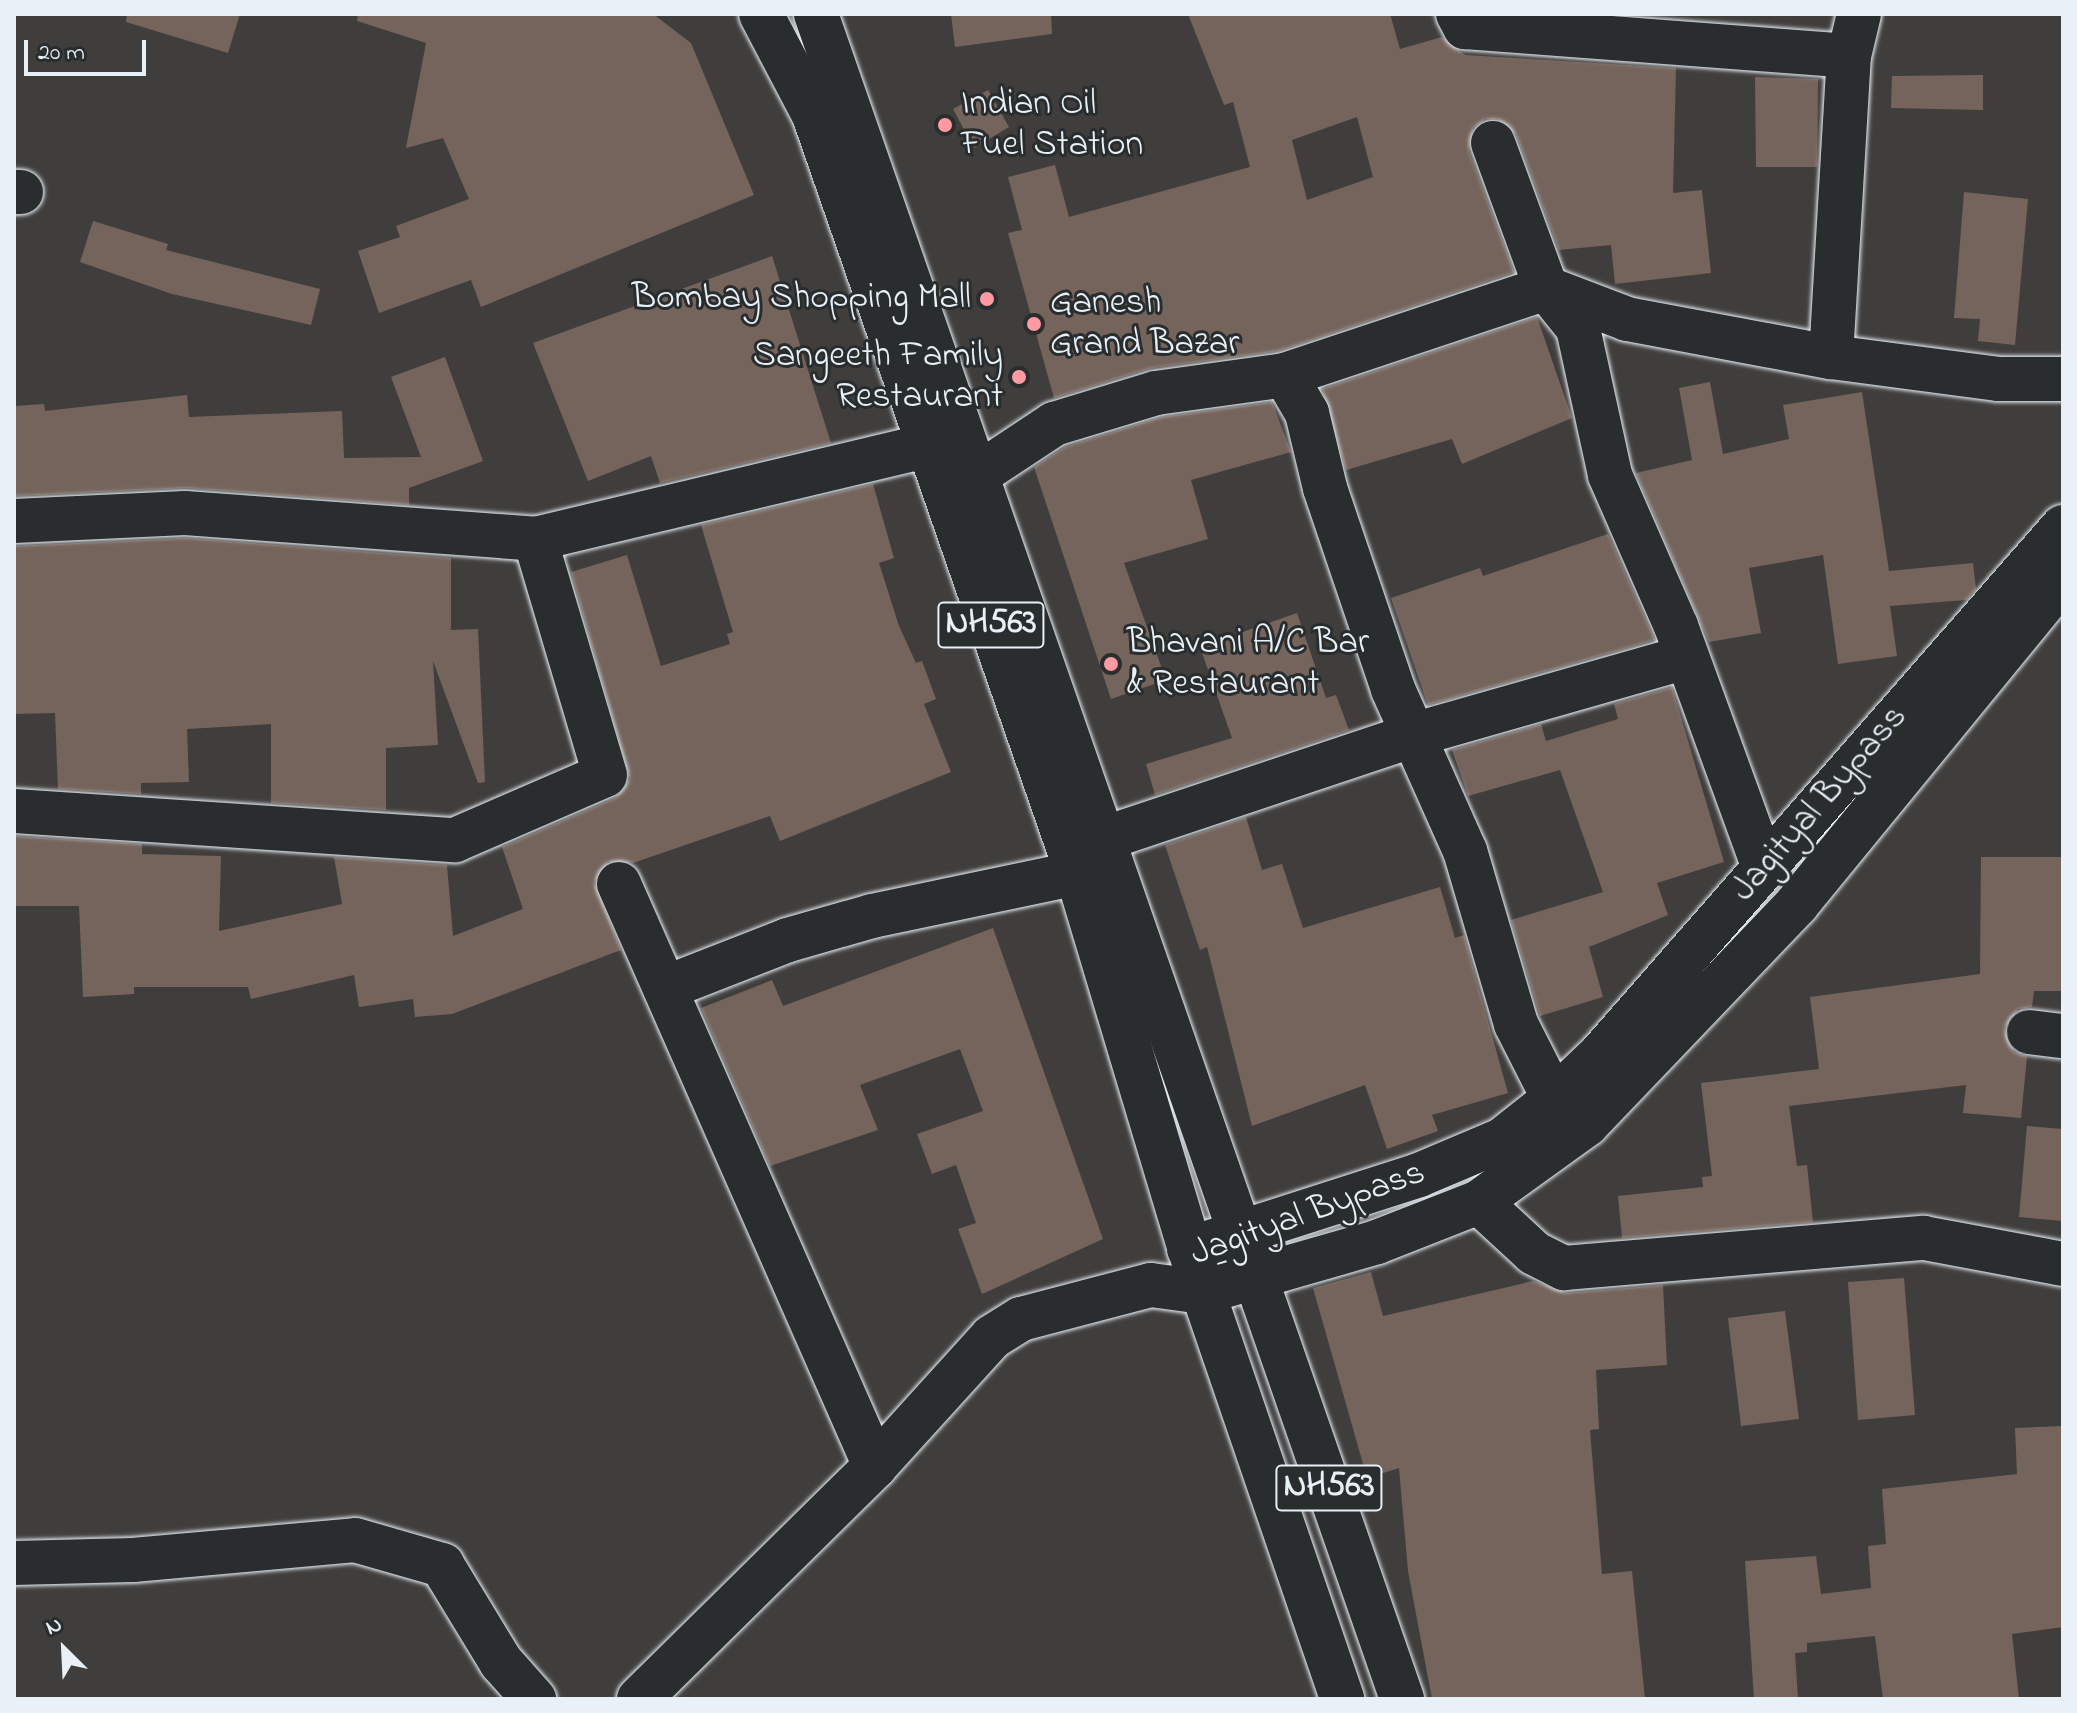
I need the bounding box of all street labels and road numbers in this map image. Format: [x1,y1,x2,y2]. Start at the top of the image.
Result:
road number: NH563 [937,595,1045,655]
street label: Jagityal Bypass [1723,697,1917,911]
street label: Jagityal Bypass [1185,1152,1431,1276]
road number: NH563 [1275,1458,1383,1518]

